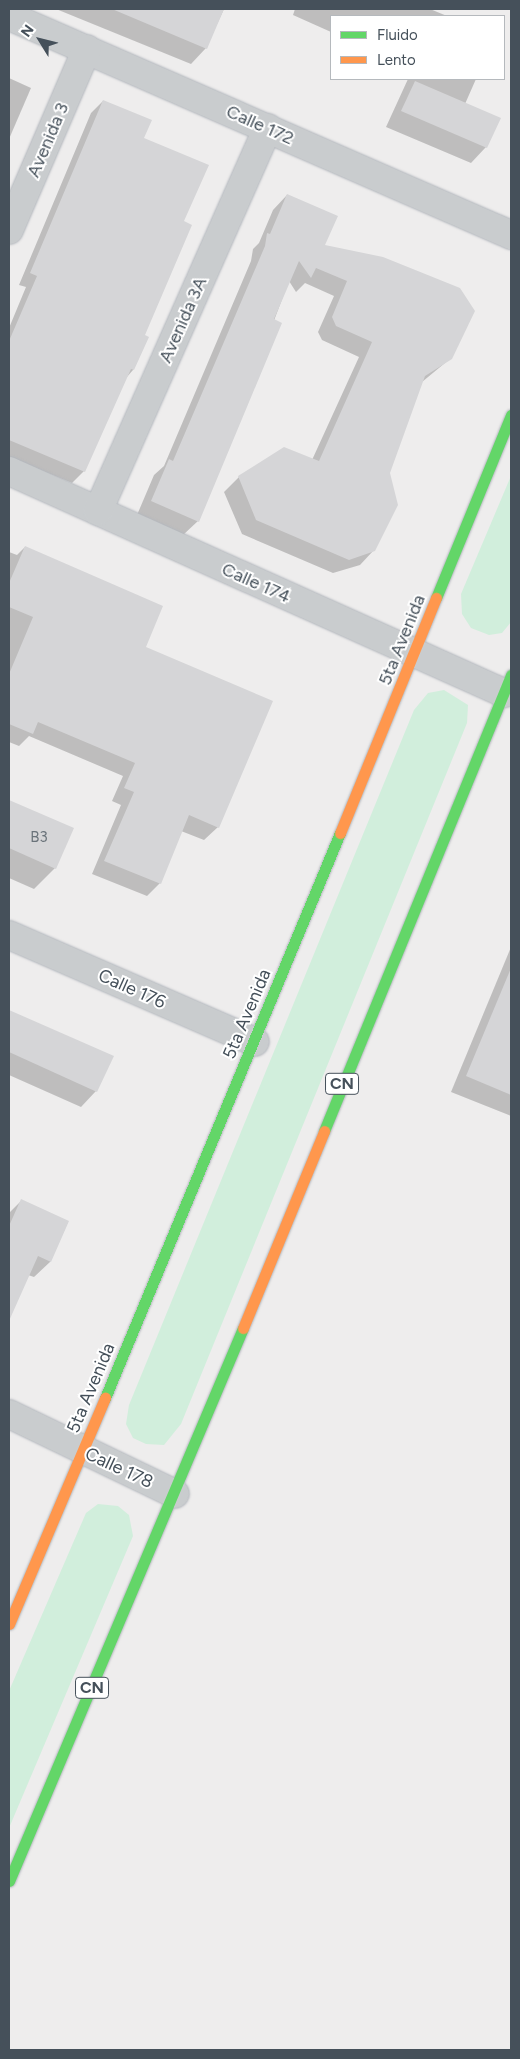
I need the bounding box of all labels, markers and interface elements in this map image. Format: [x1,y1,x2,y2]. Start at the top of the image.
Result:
north arrow [15,15,65,65]
legend [330,15,505,80]
text: N [17,22,38,40]
text: Fluido [377,26,418,44]
text: Lento [377,51,416,69]
street label: Avenida 3 [23,99,73,181]
street label: Calle 172 [223,101,297,149]
street label: Avenida 3A [155,274,211,366]
street label: Calle 174 [218,558,294,608]
street label: 5ta Avenida [374,592,430,688]
house number: B3 [30,829,48,847]
street label: Calle 176 [95,965,169,1013]
street label: 5ta Avenida [218,966,276,1062]
road number: CN [324,1070,360,1098]
street label: 5ta Avenida [62,1340,120,1436]
street label: Calle 178 [82,1443,156,1493]
road number: CN [74,1675,110,1702]

